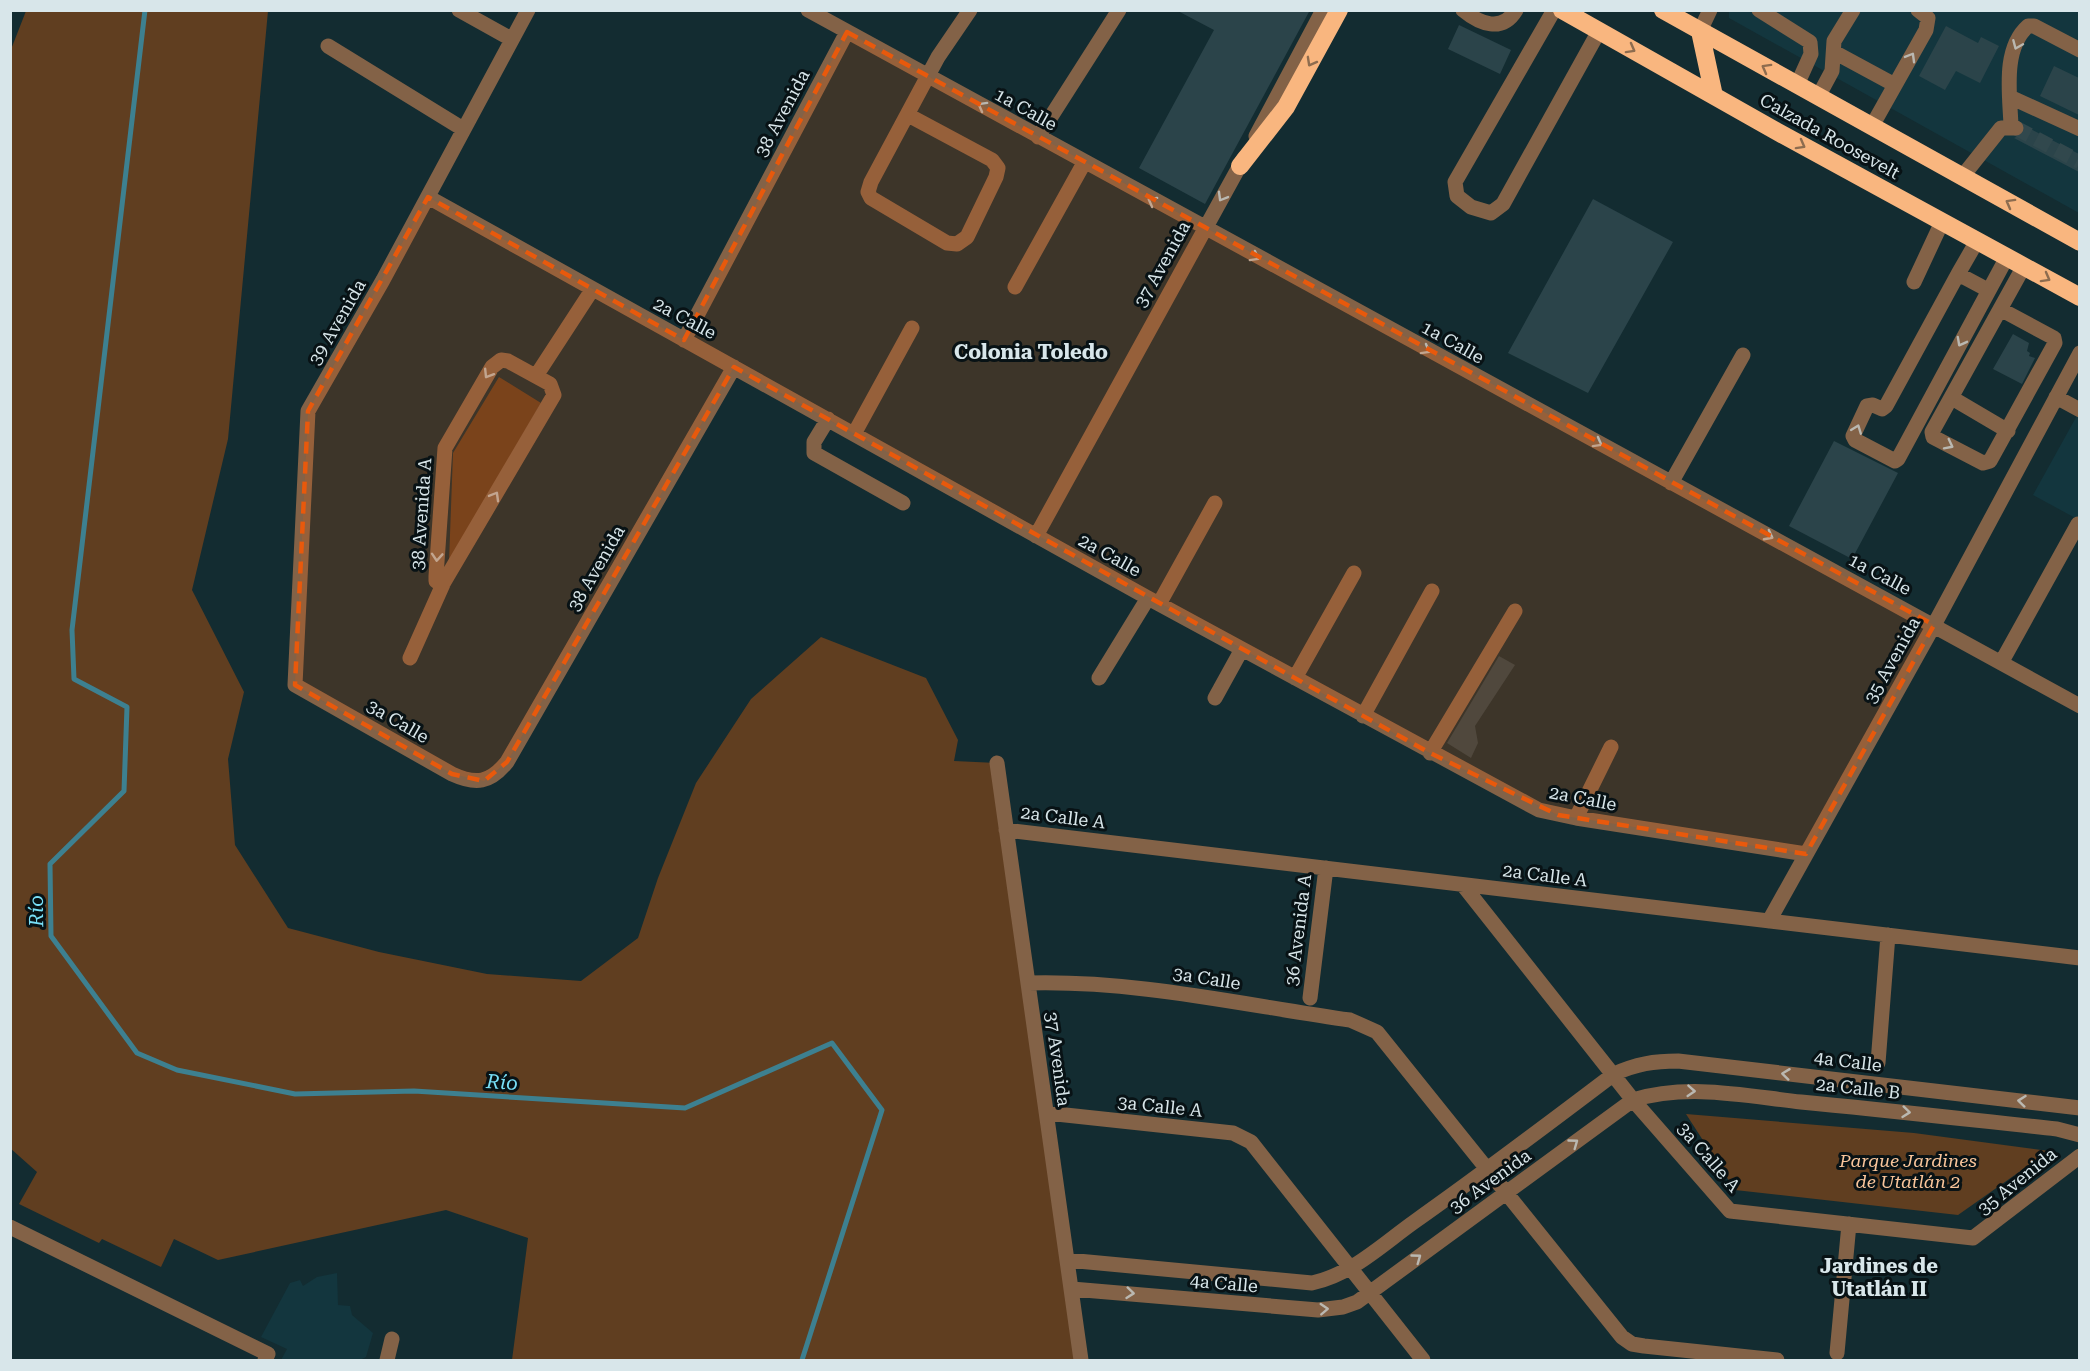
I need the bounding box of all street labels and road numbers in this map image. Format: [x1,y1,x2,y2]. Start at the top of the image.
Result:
street label: 38 Avenida [750,66,814,160]
street label: 1a Calle [991,83,1061,135]
street label: Calzada Roosevelt [1756,89,1904,183]
street label: 37 Avenida [1130,217,1194,311]
street label: 39 Avenida [304,275,370,369]
street label: 2a Calle [650,293,720,343]
street label: 1a Calle [1418,316,1488,368]
street label: 38 Avenida A [407,457,435,571]
street label: 38 Avenida [563,521,629,615]
street label: 2a Calle [1075,529,1145,581]
street label: 1a Calle [1845,549,1915,599]
street label: 35 Avenida [1860,613,1924,707]
street label: 3a Calle [363,695,433,747]
street label: 2a Calle [1548,781,1619,815]
street label: 2a Calle A [1019,801,1107,833]
street label: 2a Calle A [1501,859,1589,891]
street label: 36 Avenida A [1281,872,1315,987]
street label: 3a Calle [1172,962,1242,994]
street label: 37 Avenida [1041,1010,1075,1108]
street label: 4a Calle [1813,1046,1883,1076]
street label: 2a Calle B [1815,1073,1901,1103]
street label: 3a Calle A [1117,1091,1204,1121]
street label: 3a Calle A [1673,1118,1745,1196]
street label: 35 Avenida [1973,1143,2061,1219]
street label: 36 Avenida [1445,1144,1535,1218]
street label: 4a Calle [1189,1270,1259,1296]

